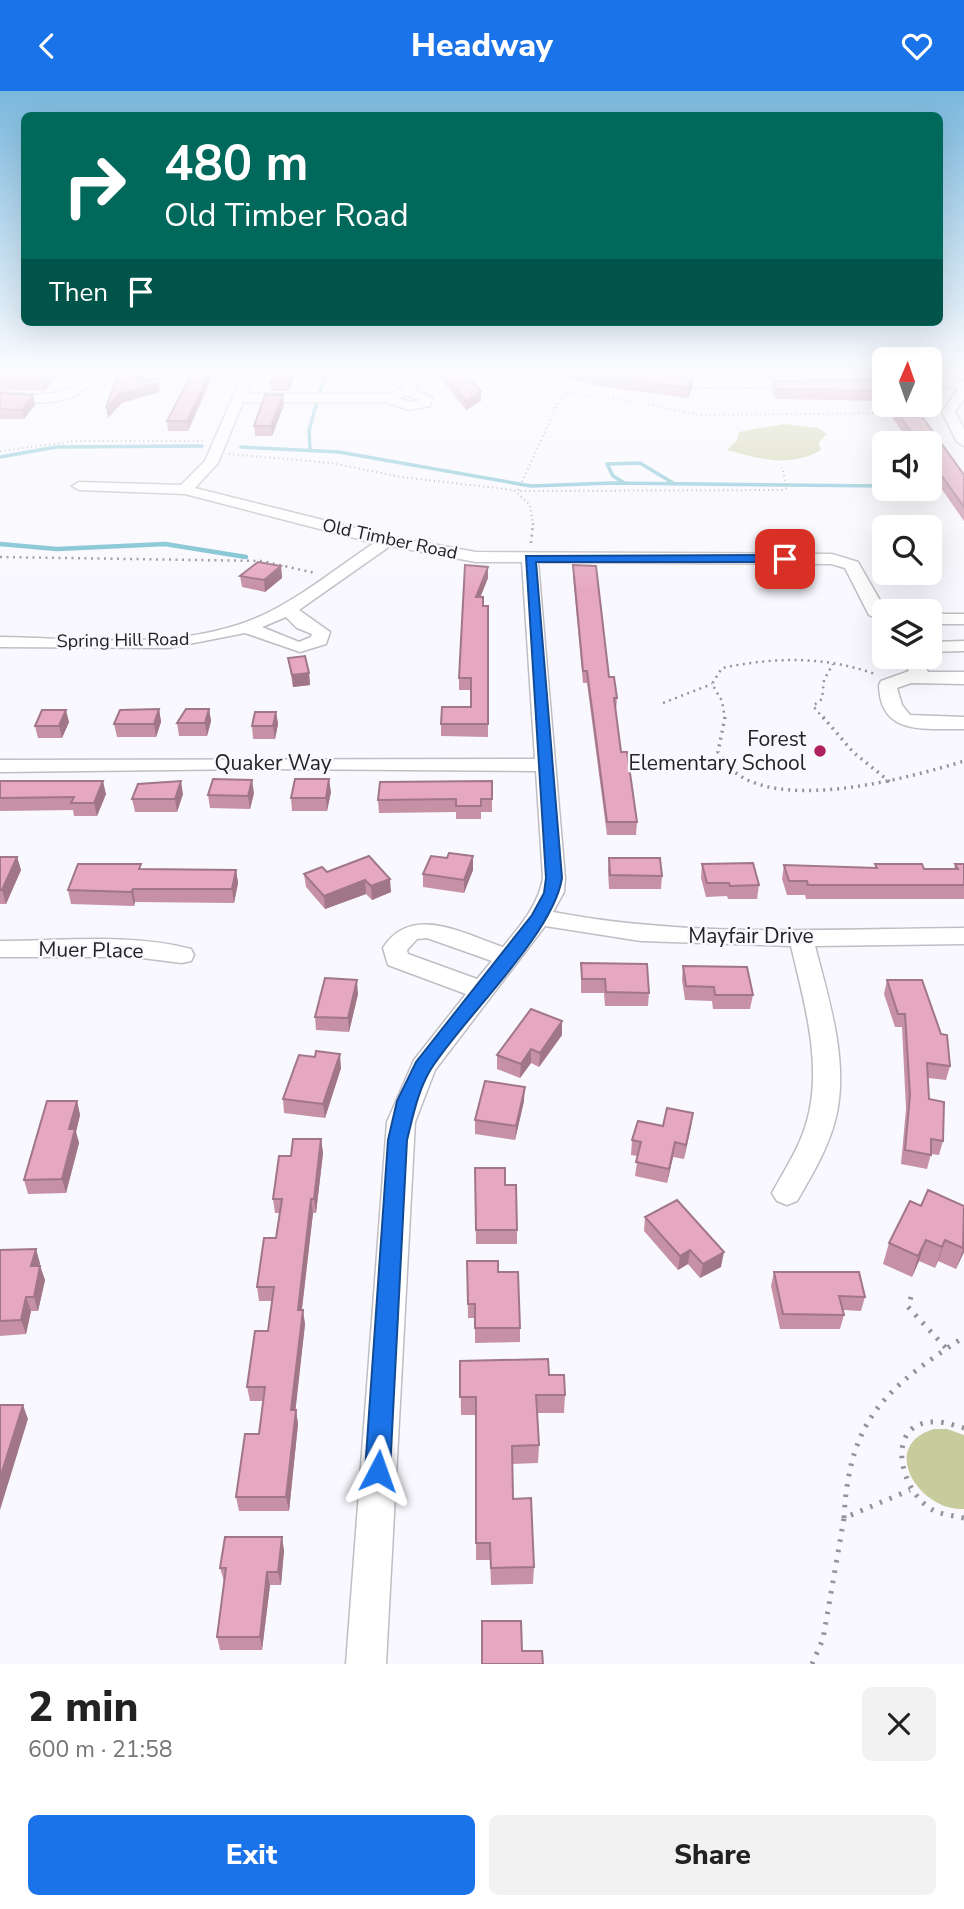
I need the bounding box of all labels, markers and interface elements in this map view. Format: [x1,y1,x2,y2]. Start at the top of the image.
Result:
text: Headway [411,24,553,67]
icon: back [28,27,66,65]
icon: heart [898,27,936,65]
text: 480 m [164,130,308,197]
icon: right [49,140,140,231]
text: Old Timber Road [164,194,409,237]
icon: arrive [122,273,160,311]
text: Then [49,275,108,310]
north arrow [872,347,942,417]
map controls [872,347,942,669]
button: sound [872,431,942,501]
street label: Old Timber Road [320,513,460,565]
button: search [872,515,942,585]
pin [755,529,815,589]
icon: arrive [766,540,804,578]
button: layers [872,599,942,669]
street label: Spring Hill Road [56,627,190,653]
place label: Forest Elementary School [628,725,807,777]
marker: Forest Elementary School [812,743,828,759]
street label: Quaker Way [214,749,332,777]
street label: Mayfair Drive [688,922,814,950]
street label: Muer Place [38,935,144,965]
position arrow [341,1434,415,1508]
text: 2 min [28,1679,138,1736]
button: close [862,1687,936,1761]
text: 600 m · 21:58 [28,1734,173,1765]
button: Exit [28,1815,475,1895]
button: Share [489,1815,936,1895]

